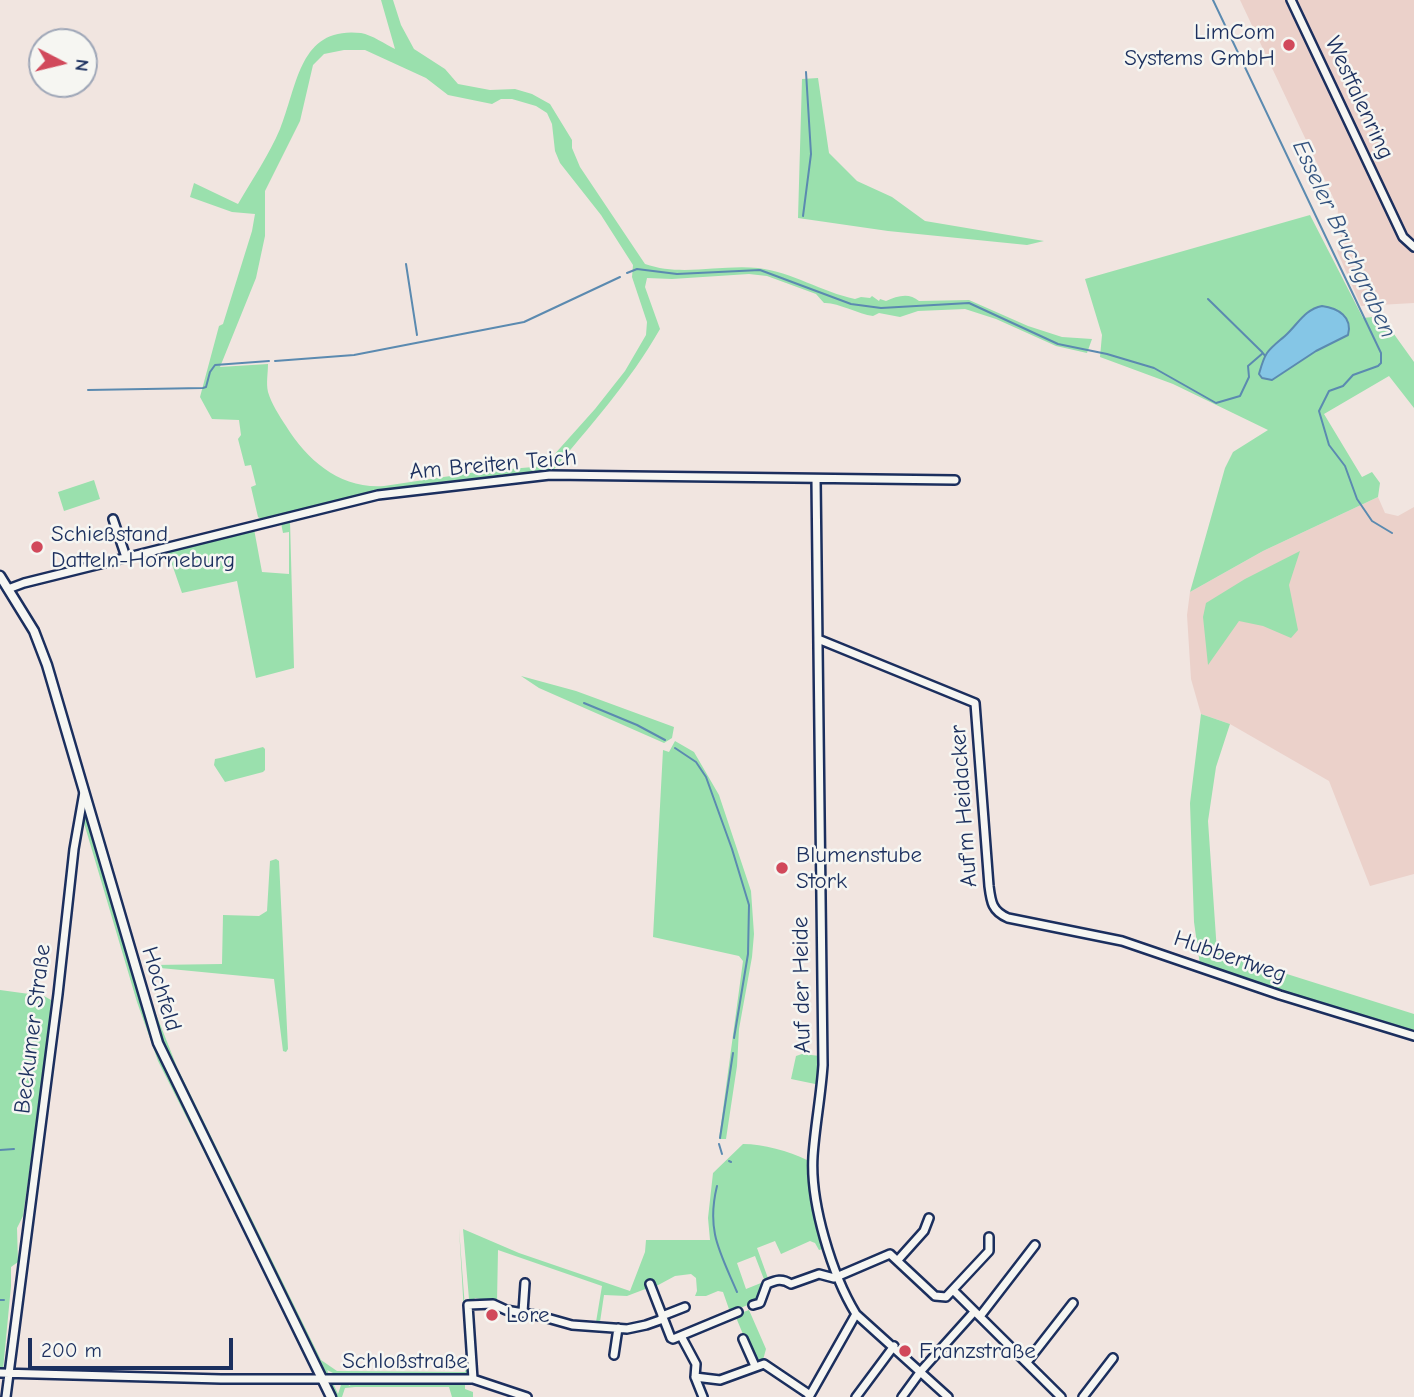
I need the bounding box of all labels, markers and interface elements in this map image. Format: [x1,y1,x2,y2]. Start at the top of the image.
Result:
place label: LimCom Systems GmbH [1124,18,1275,72]
north arrow [28,28,98,98]
street label: Westfalenring [1319,32,1399,164]
marker: LimCom Systems GmbH [1281,37,1297,53]
text: N [70,58,94,73]
water label: Esseler Bruchgraben [1286,136,1402,342]
street label: Am Breiten Teich [408,444,578,486]
place label: Schießstand Datteln-Horneburg [51,520,235,574]
marker: Schießstand Datteln-Horneburg [29,539,45,555]
street label: Auf'm Heidacker [945,724,983,888]
place label: Blumenstube Stork [796,841,922,895]
marker: Blumenstube Stork [774,860,790,876]
street label: Auf der Heide [787,916,817,1054]
street label: Hubbertweg [1170,925,1290,989]
street label: Beckumer Straße [9,943,57,1115]
street label: Hochfeld [135,943,187,1035]
place label: Lore [506,1301,549,1329]
marker: Lore [484,1307,500,1323]
scale bar [32,1324,236,1368]
place label: Franzstraße [919,1337,1036,1365]
text: 200 m [41,1338,102,1362]
marker: Franzstraße [897,1343,913,1359]
street label: Schloßstraße [342,1347,468,1375]

